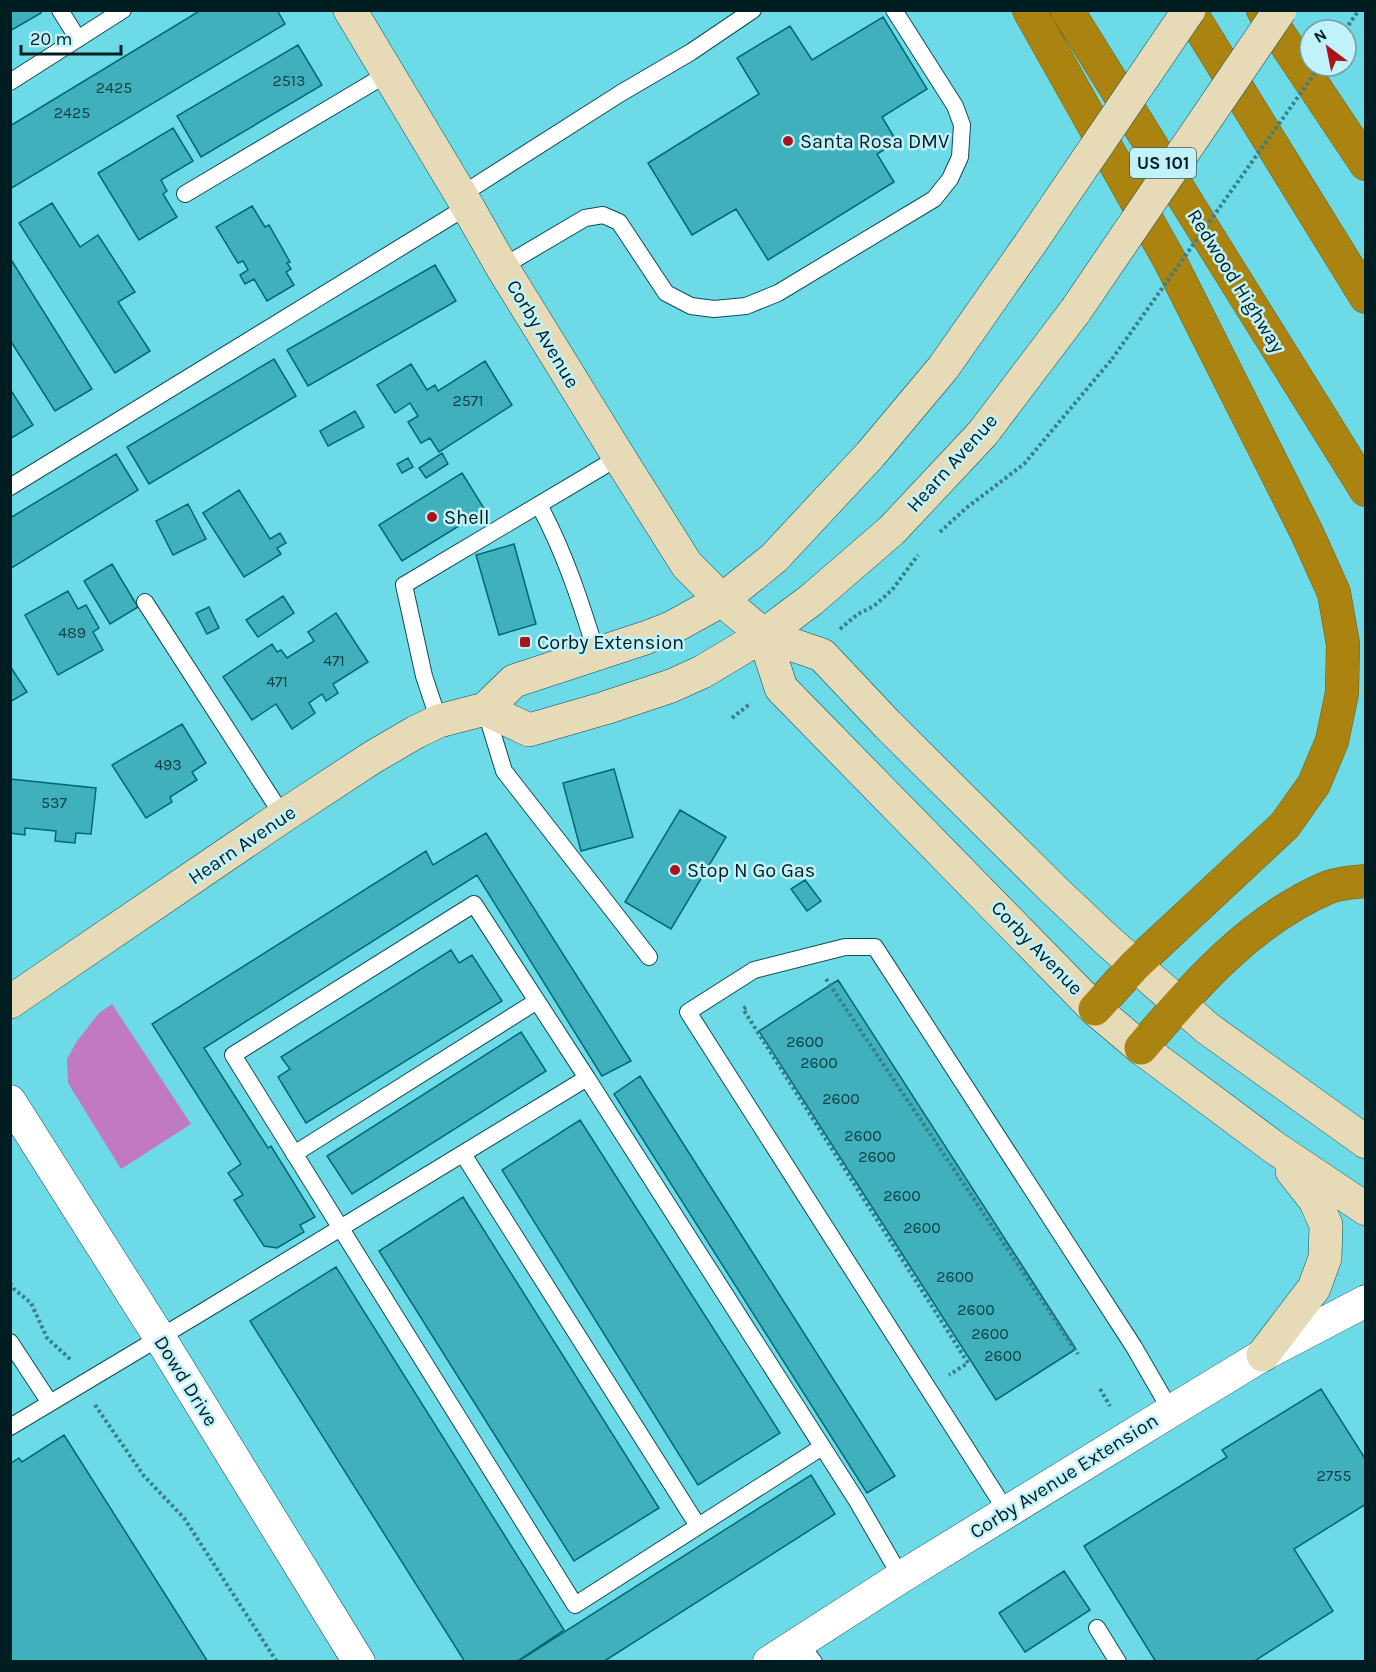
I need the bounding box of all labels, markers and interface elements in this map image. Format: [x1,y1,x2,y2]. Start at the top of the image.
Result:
scale bar [21,18,122,56]
north arrow [1298,18,1358,78]
text: N [1310,25,1330,47]
text: 20 m [30,28,72,50]
house number: 2513 [272,71,306,90]
house number: 2425 [96,78,132,97]
house number: 2425 [54,103,90,122]
place label: Santa Rosa DMV [800,130,949,153]
marker: Santa Rosa DMV [781,134,795,148]
road number: US 101 [1130,148,1196,178]
street label: Redwood Highway [1183,205,1289,357]
street label: Corby Avenue [502,276,584,392]
house number: 2571 [452,391,484,410]
street label: Hearn Avenue [902,409,1002,517]
place label: Shell [444,506,490,529]
marker: Shell [425,510,439,524]
house number: 489 [58,623,86,642]
place label: Corby Extension [537,631,684,654]
marker: Corby Extension [518,635,532,649]
house number: 471 [323,651,345,670]
house number: 471 [266,672,288,691]
house number: 493 [154,755,182,774]
house number: 537 [41,793,67,812]
street label: Hearn Avenue [184,801,300,889]
place label: Stop N Go Gas [687,859,815,882]
marker: Stop N Go Gas [668,863,682,877]
street label: Corby Avenue [986,896,1088,1000]
house number: 2600 [786,1032,824,1051]
house number: 2600 [800,1053,838,1072]
house number: 2600 [822,1089,860,1108]
house number: 2600 [844,1126,882,1145]
house number: 2600 [858,1147,896,1166]
house number: 2600 [883,1186,921,1205]
house number: 2600 [903,1218,941,1237]
house number: 2600 [936,1267,974,1286]
house number: 2600 [957,1300,995,1319]
house number: 2600 [971,1324,1009,1343]
street label: Dowd Drive [149,1332,223,1430]
house number: 2600 [984,1346,1022,1365]
street label: Corby Avenue Extension [966,1409,1162,1543]
house number: 2755 [1317,1466,1351,1485]

